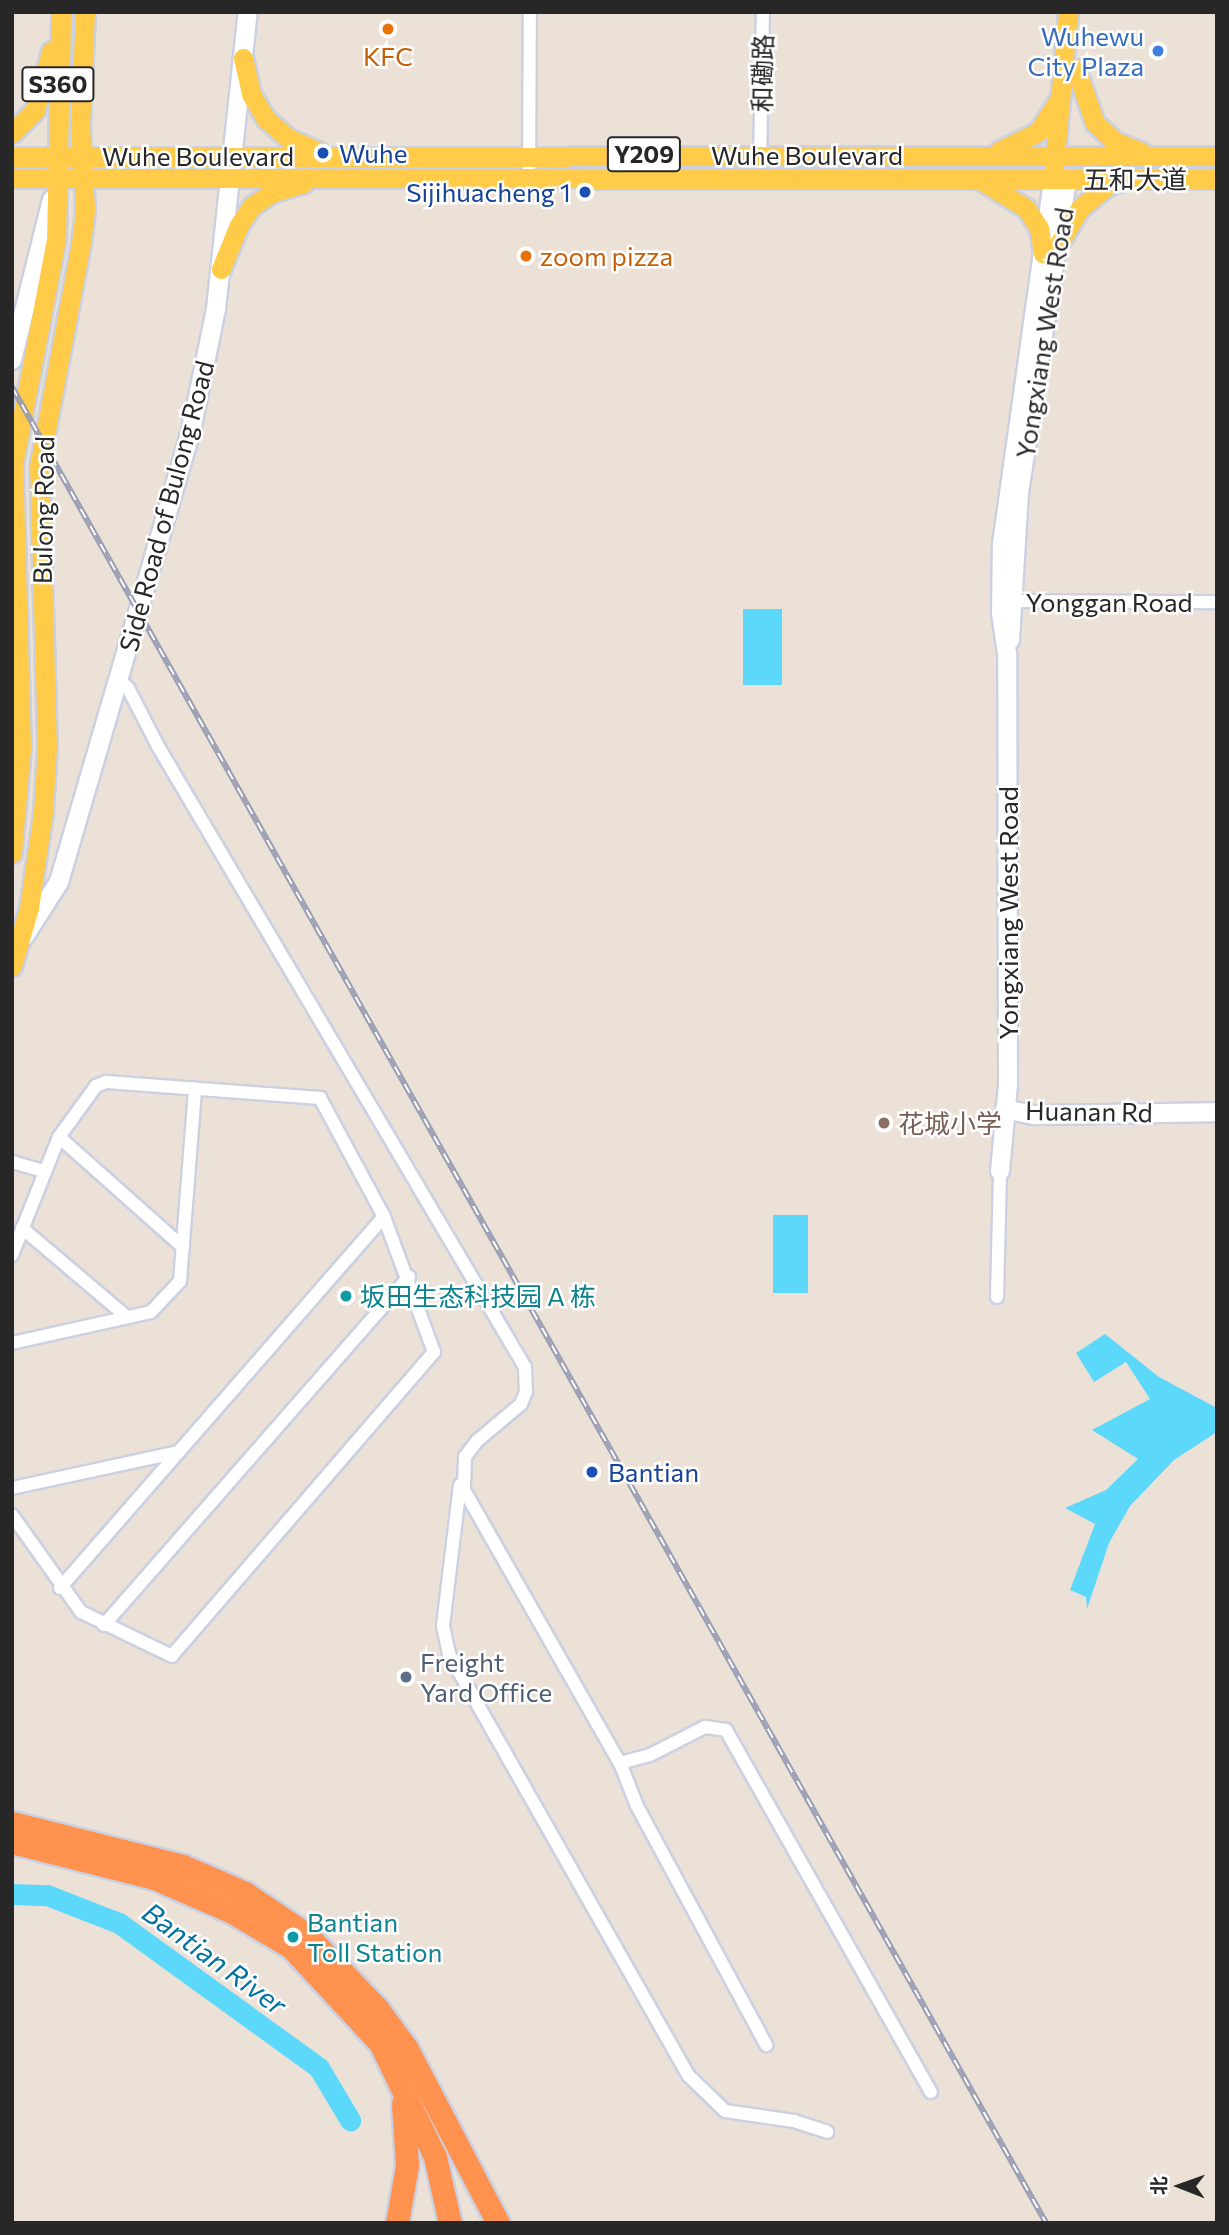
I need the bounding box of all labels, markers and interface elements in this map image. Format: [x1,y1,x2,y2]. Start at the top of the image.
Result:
place label: Wuhewu City Plaza [1027,20,1144,82]
marker: KFC [380,21,396,37]
street label: 和磡路 [746,34,778,112]
place label: KFC [363,40,413,72]
marker: Wuhewu City Plaza [1150,43,1166,59]
road number: S360 [21,64,95,104]
road number: Y209 [606,134,682,174]
place label: Wuhe [339,137,407,169]
street label: Wuhe Boulevard [711,139,903,171]
street label: Wuhe Boulevard [102,140,294,172]
marker: Wuhe [313,143,333,163]
street label: 五和大道 [1083,163,1187,195]
place label: Sijihuacheng 1 [406,176,571,208]
marker: Sijihuacheng 1 [577,184,593,200]
street label: Yongxiang West Road [1009,205,1079,461]
place label: zoom pizza [540,240,673,272]
marker: zoom pizza [518,248,534,264]
street label: Side Road of Bulong Road [112,357,220,655]
street label: Bulong Road [26,436,60,584]
street label: Yonggan Road [1025,586,1193,618]
street label: Yongxiang West Road [992,786,1024,1040]
street label: Huanan Rd [1025,1094,1153,1128]
place label: 花城小学 [898,1107,1002,1139]
marker: 花城小学 [876,1115,892,1131]
place label: 坂田生态科技园 A 栋 [360,1280,596,1312]
marker: 坂田生态科技园 A 栋 [338,1288,354,1304]
place label: Bantian [608,1456,699,1488]
marker: Bantian [582,1462,602,1482]
place label: Freight Yard Office [420,1646,552,1708]
marker: Freight Yard Office [398,1669,414,1685]
water label: Bantian River [137,1895,293,2021]
place label: Bantian Toll Station [307,1906,442,1968]
marker: Bantian Toll Station [285,1929,301,1945]
north arrow [1145,2151,1215,2221]
text: 北 [1147,2176,1170,2195]

